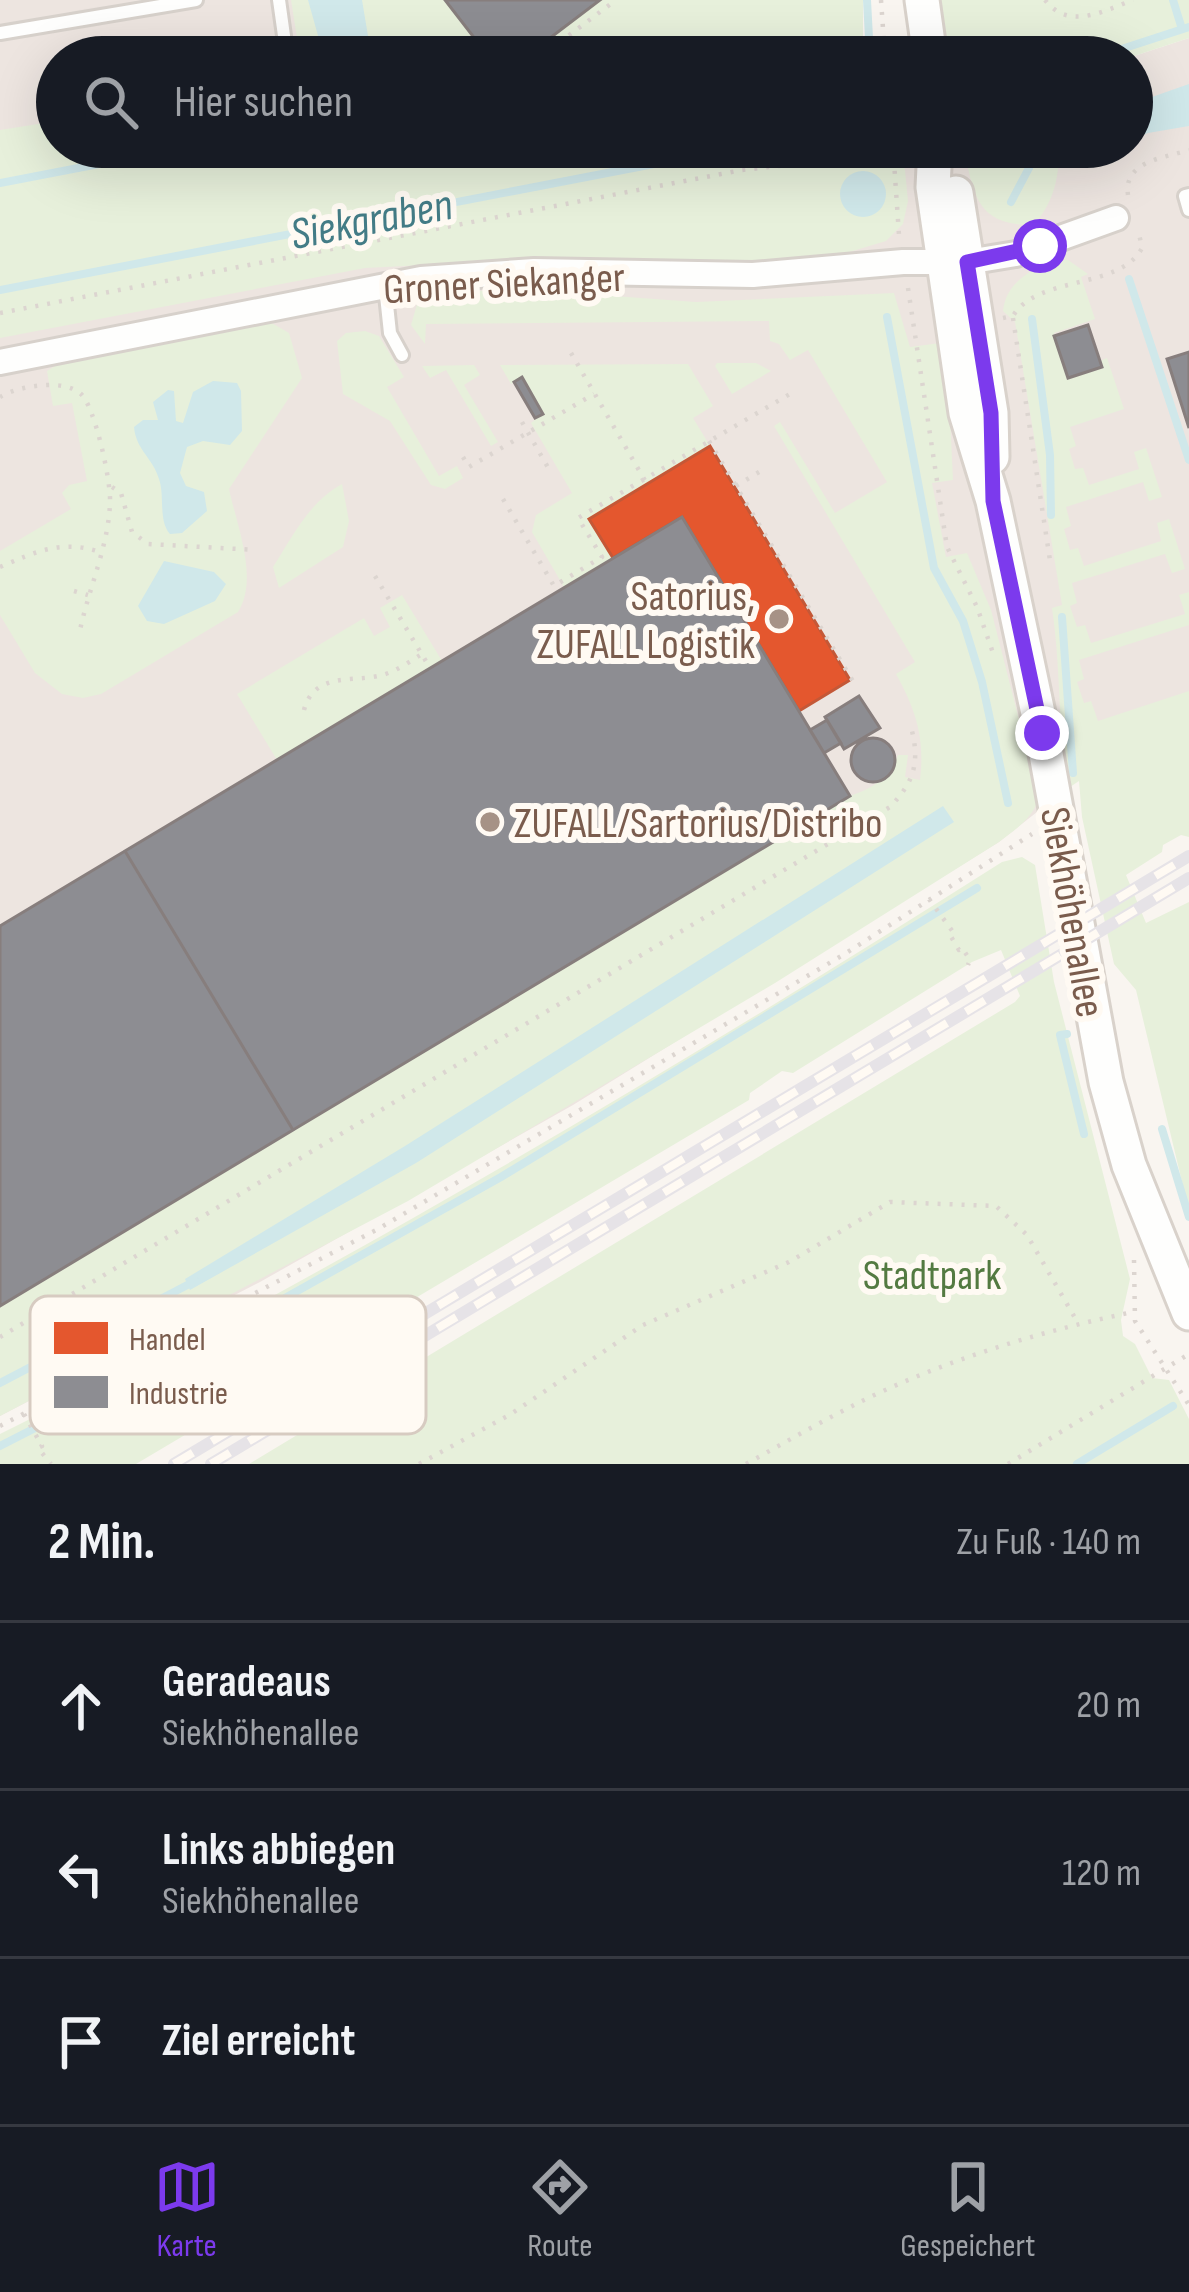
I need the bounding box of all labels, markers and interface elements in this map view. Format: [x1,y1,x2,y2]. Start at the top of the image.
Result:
search box [36,36,1153,168]
icon: search [78,69,144,135]
text: Hier suchen [174,75,353,130]
water label: Siekgraben [286,178,457,263]
route start [1013,219,1067,273]
street label: Groner Siekanger [382,253,626,316]
place label: Satorius, ZUFALL Logistik [537,572,755,671]
marker: Satorius, ZUFALL Logistik [766,606,792,632]
route end [1015,706,1069,760]
place label: ZUFALL/Sartorius/Distribo [514,799,883,850]
street label: Siekhöhenallee [1028,803,1115,1022]
marker: ZUFALL/Sartorius/Distribo [477,809,503,835]
park label: Stadtpark [863,1251,1001,1302]
legend [30,1296,426,1434]
text: Handel [129,1320,206,1360]
text: Industrie [129,1374,228,1414]
text: 2 Min. [48,1512,155,1573]
text: Zu Fuß · 140 m [957,1519,1141,1566]
text: Geradeaus [162,1655,331,1710]
icon: ahead [48,1673,114,1739]
text: 20 m [1076,1682,1141,1729]
text: Siekhöhenallee [162,1710,359,1757]
text: Links abbiegen [162,1823,395,1878]
icon: left [48,1841,114,1907]
text: 120 m [1062,1850,1141,1897]
text: Siekhöhenallee [162,1878,359,1925]
icon: arrive [48,2009,114,2075]
text: Ziel erreicht [162,2014,355,2069]
tab: Karte [154,2154,220,2266]
tab: Route [527,2154,593,2266]
tab: Gespeichert [900,2154,1035,2266]

